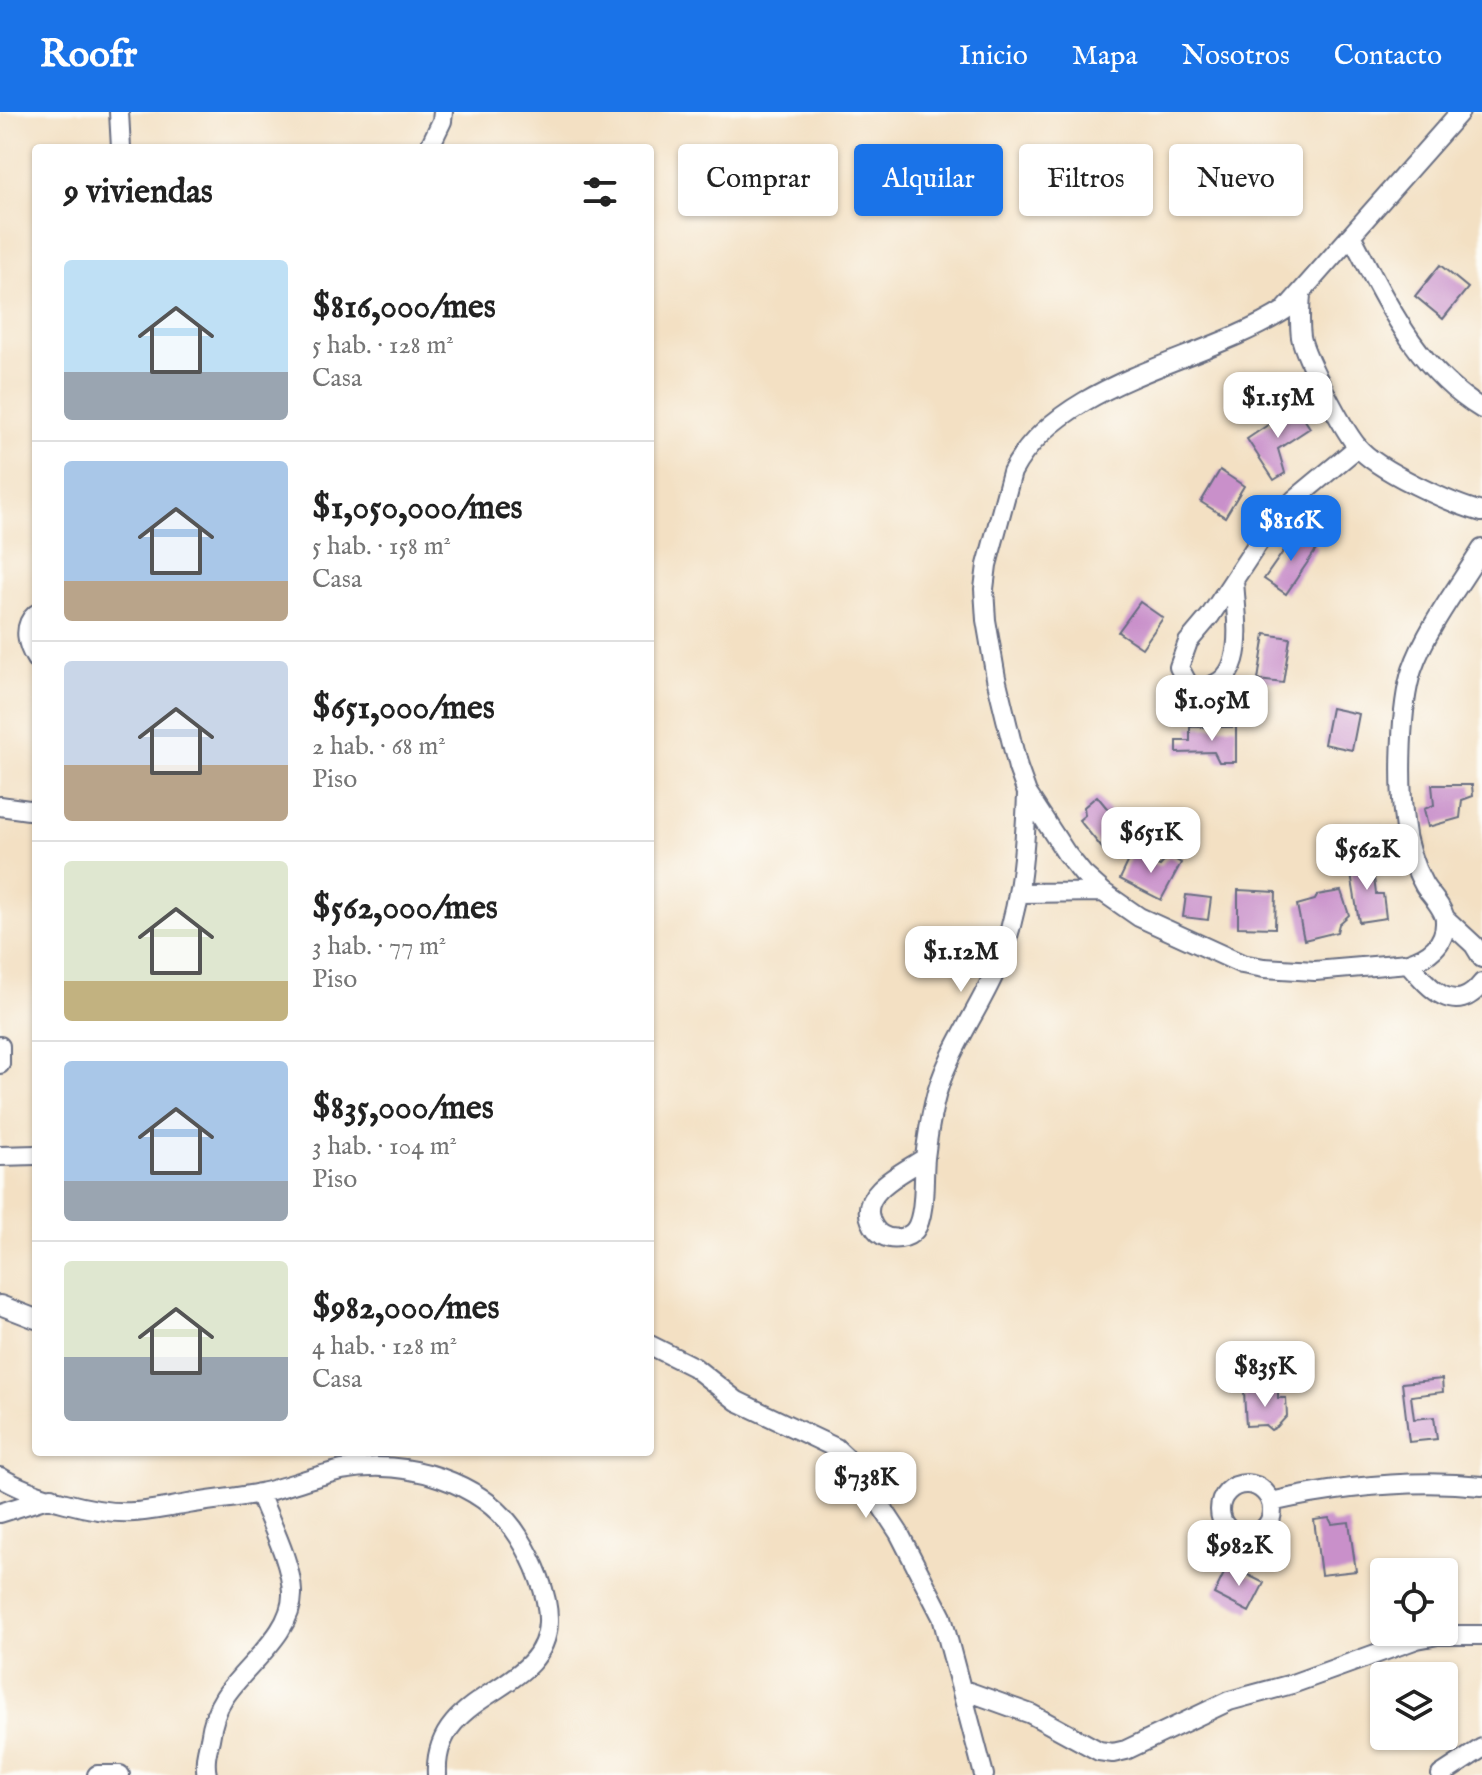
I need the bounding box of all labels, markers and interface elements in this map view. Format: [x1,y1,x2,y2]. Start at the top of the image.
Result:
text: Roofr [40,32,137,80]
text: Inicio [959,39,1028,74]
text: Mapa [1072,39,1138,74]
text: Nosotros [1182,39,1290,74]
text: Contacto [1334,39,1442,74]
chip: Comprar [678,144,838,216]
chip: Alquilar [854,144,1003,216]
chip: Filtros [1019,144,1153,216]
chip: Nuevo [1169,144,1303,216]
icon: filters [578,170,622,214]
text: 9 viviendas [64,171,213,214]
text: $816,000/mes [312,286,496,329]
icon: home [128,292,224,388]
text: 5 hab. · 128 m² [312,329,454,362]
text: Casa [312,362,362,395]
pin: $1.15M [1213,372,1343,440]
text: $1.15M [1241,381,1315,414]
text: $1,050,000/mes [312,487,523,530]
icon: home [128,493,224,589]
pin: $816K [1235,495,1347,563]
text: $816K [1259,504,1323,537]
text: 5 hab. · 158 m² [312,530,451,563]
text: Casa [312,563,362,596]
pin: $1.05M [1147,675,1277,743]
text: $1.05M [1174,684,1250,717]
text: $651,000/mes [312,687,495,730]
icon: home [128,693,224,789]
text: 2 hab. · 68 m² [312,730,446,763]
text: Piso [312,763,357,796]
pin: $651K [1095,807,1207,875]
text: $651K [1119,816,1183,849]
pin: $562K [1311,824,1423,892]
text: $562K [1334,833,1400,866]
text: $562,000/mes [312,887,498,930]
icon: home [128,893,224,989]
pin: $1.12M [896,926,1026,994]
text: 3 hab. · 77 m² [312,930,446,963]
text: $1.12M [923,935,999,968]
text: Piso [312,963,357,996]
text: $835,000/mes [312,1087,494,1130]
icon: home [128,1093,224,1189]
text: 3 hab. · 104 m² [312,1130,457,1163]
text: Piso [312,1163,357,1196]
text: $982,000/mes [312,1287,499,1330]
icon: home [128,1293,224,1389]
text: 4 hab. · 128 m² [312,1330,457,1363]
pin: $835K [1209,1341,1321,1409]
text: $835K [1234,1350,1296,1383]
text: Casa [312,1363,362,1396]
pin: $738K [810,1452,922,1520]
text: $738K [833,1461,899,1494]
pin: $982K [1183,1520,1295,1588]
text: $982K [1206,1529,1272,1562]
map controls [1370,1558,1458,1750]
button: locate [1370,1558,1458,1646]
button: layers [1370,1662,1458,1750]

